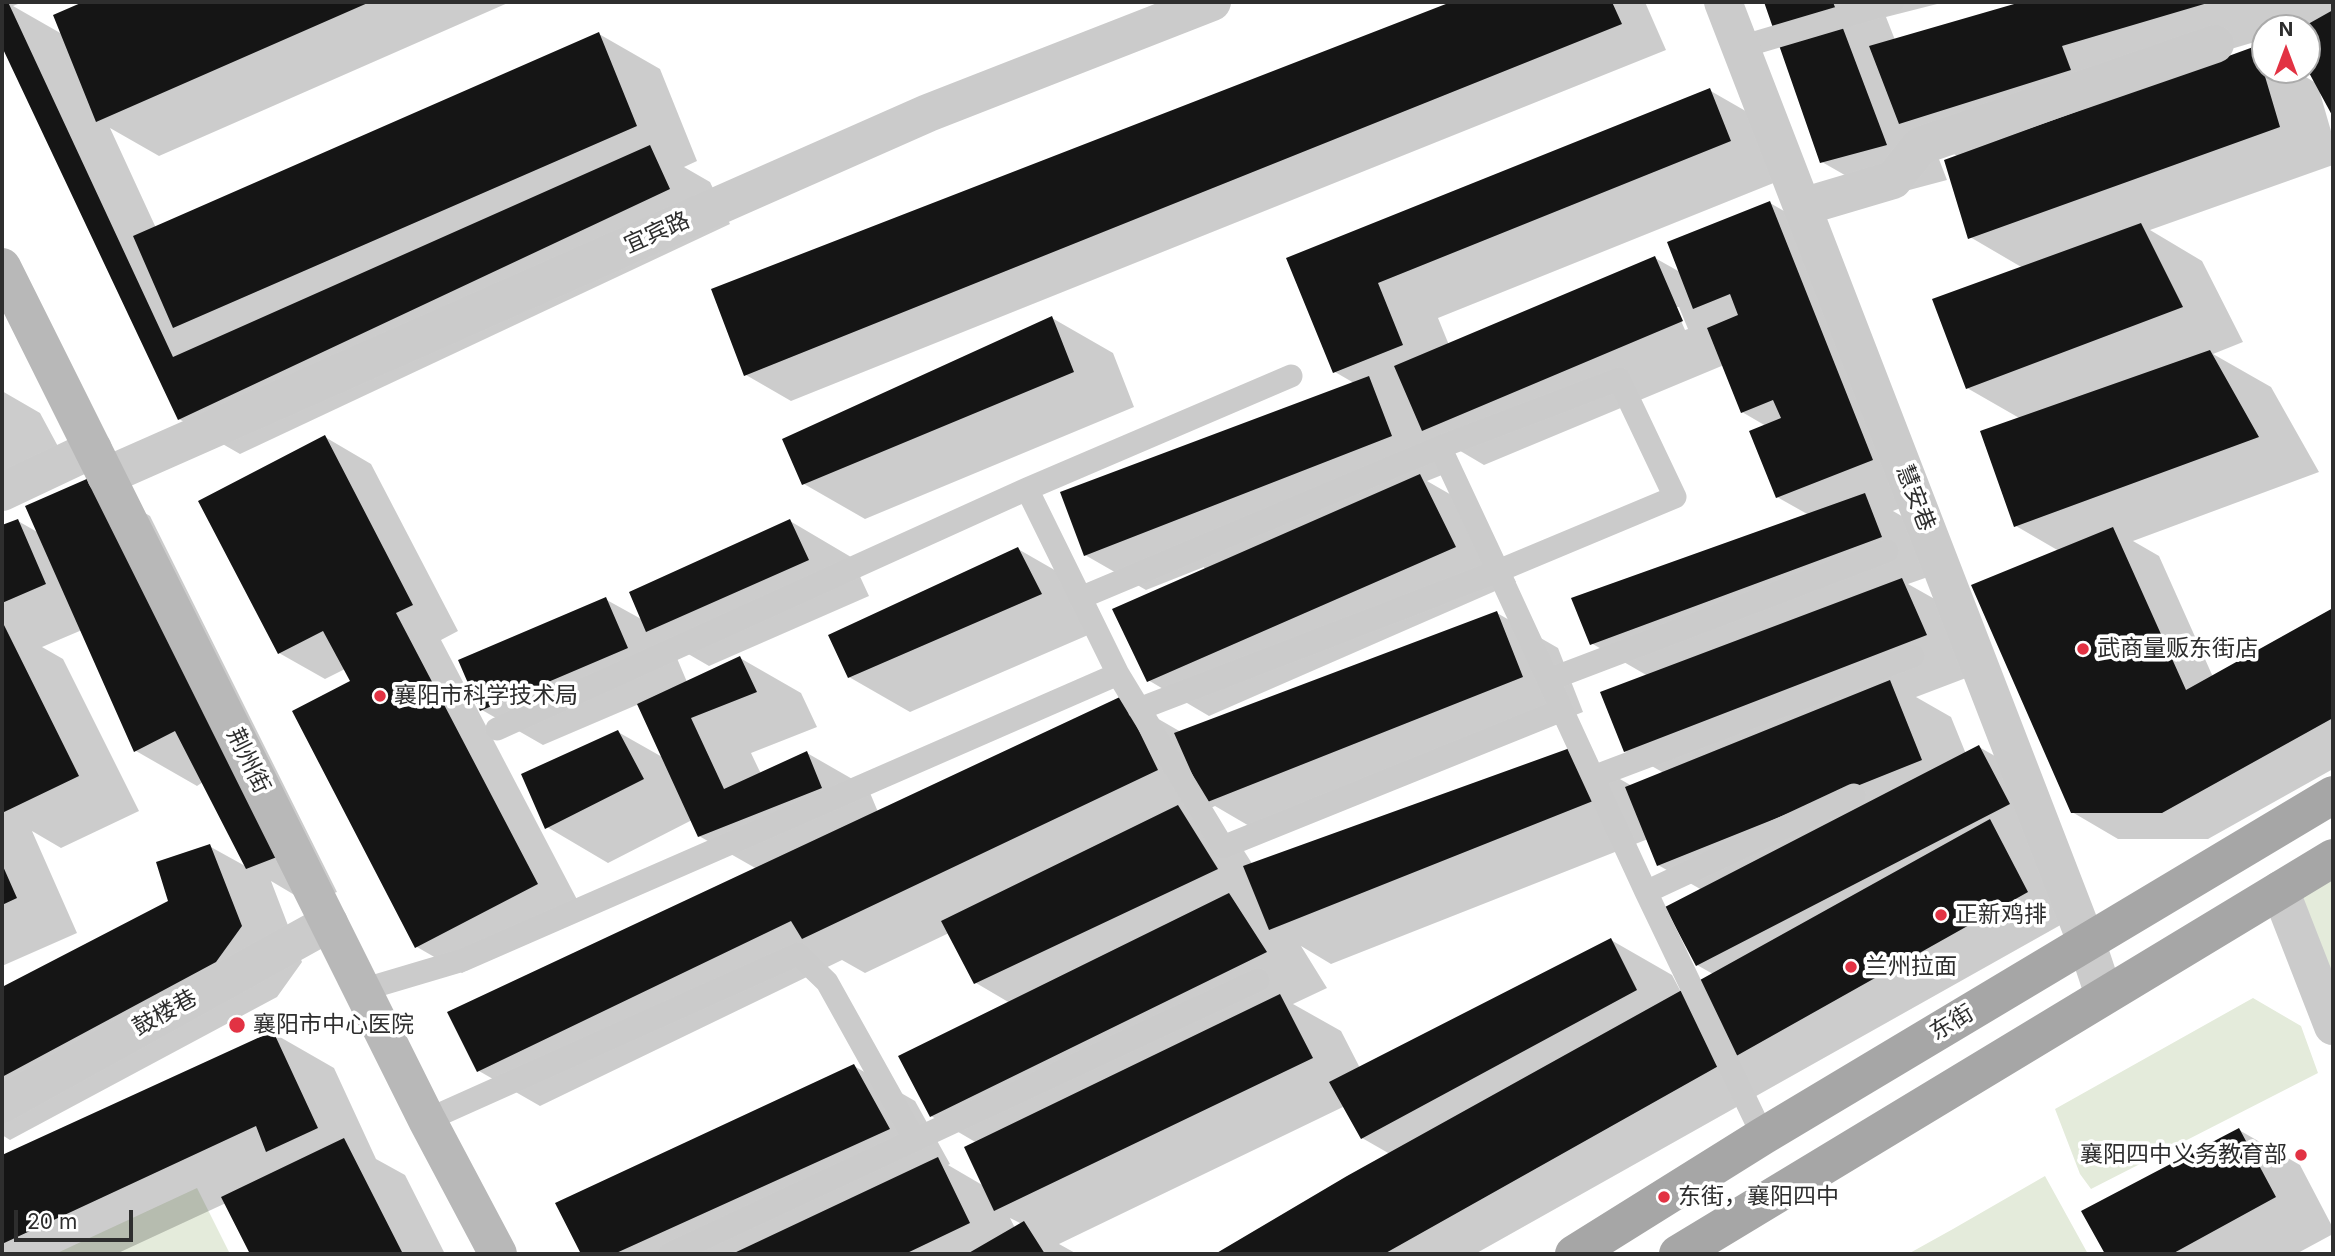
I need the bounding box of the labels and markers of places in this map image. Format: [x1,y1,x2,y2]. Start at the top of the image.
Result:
place label: 武商量贩东街店 [2097,635,2258,663]
marker: 武商量贩东街店 [2075,641,2091,657]
place label: 襄阳市科学技术局 [394,682,578,710]
marker: 襄阳市科学技术局 [372,688,388,704]
place label: 正新鸡排 [1955,901,2047,929]
marker: 正新鸡排 [1933,907,1949,923]
place label: 兰州拉面 [1865,953,1957,981]
marker: 兰州拉面 [1843,959,1859,975]
place label: 襄阳市中心医院 [253,1011,414,1039]
marker: 襄阳市中心医院 [227,1015,247,1035]
place label: 襄阳四中义务教育部 [2080,1141,2287,1169]
marker: 襄阳四中义务教育部 [2293,1147,2309,1163]
place label: 东街，襄阳四中 [1678,1183,1839,1211]
marker: 东街，襄阳四中 [1656,1189,1672,1205]

